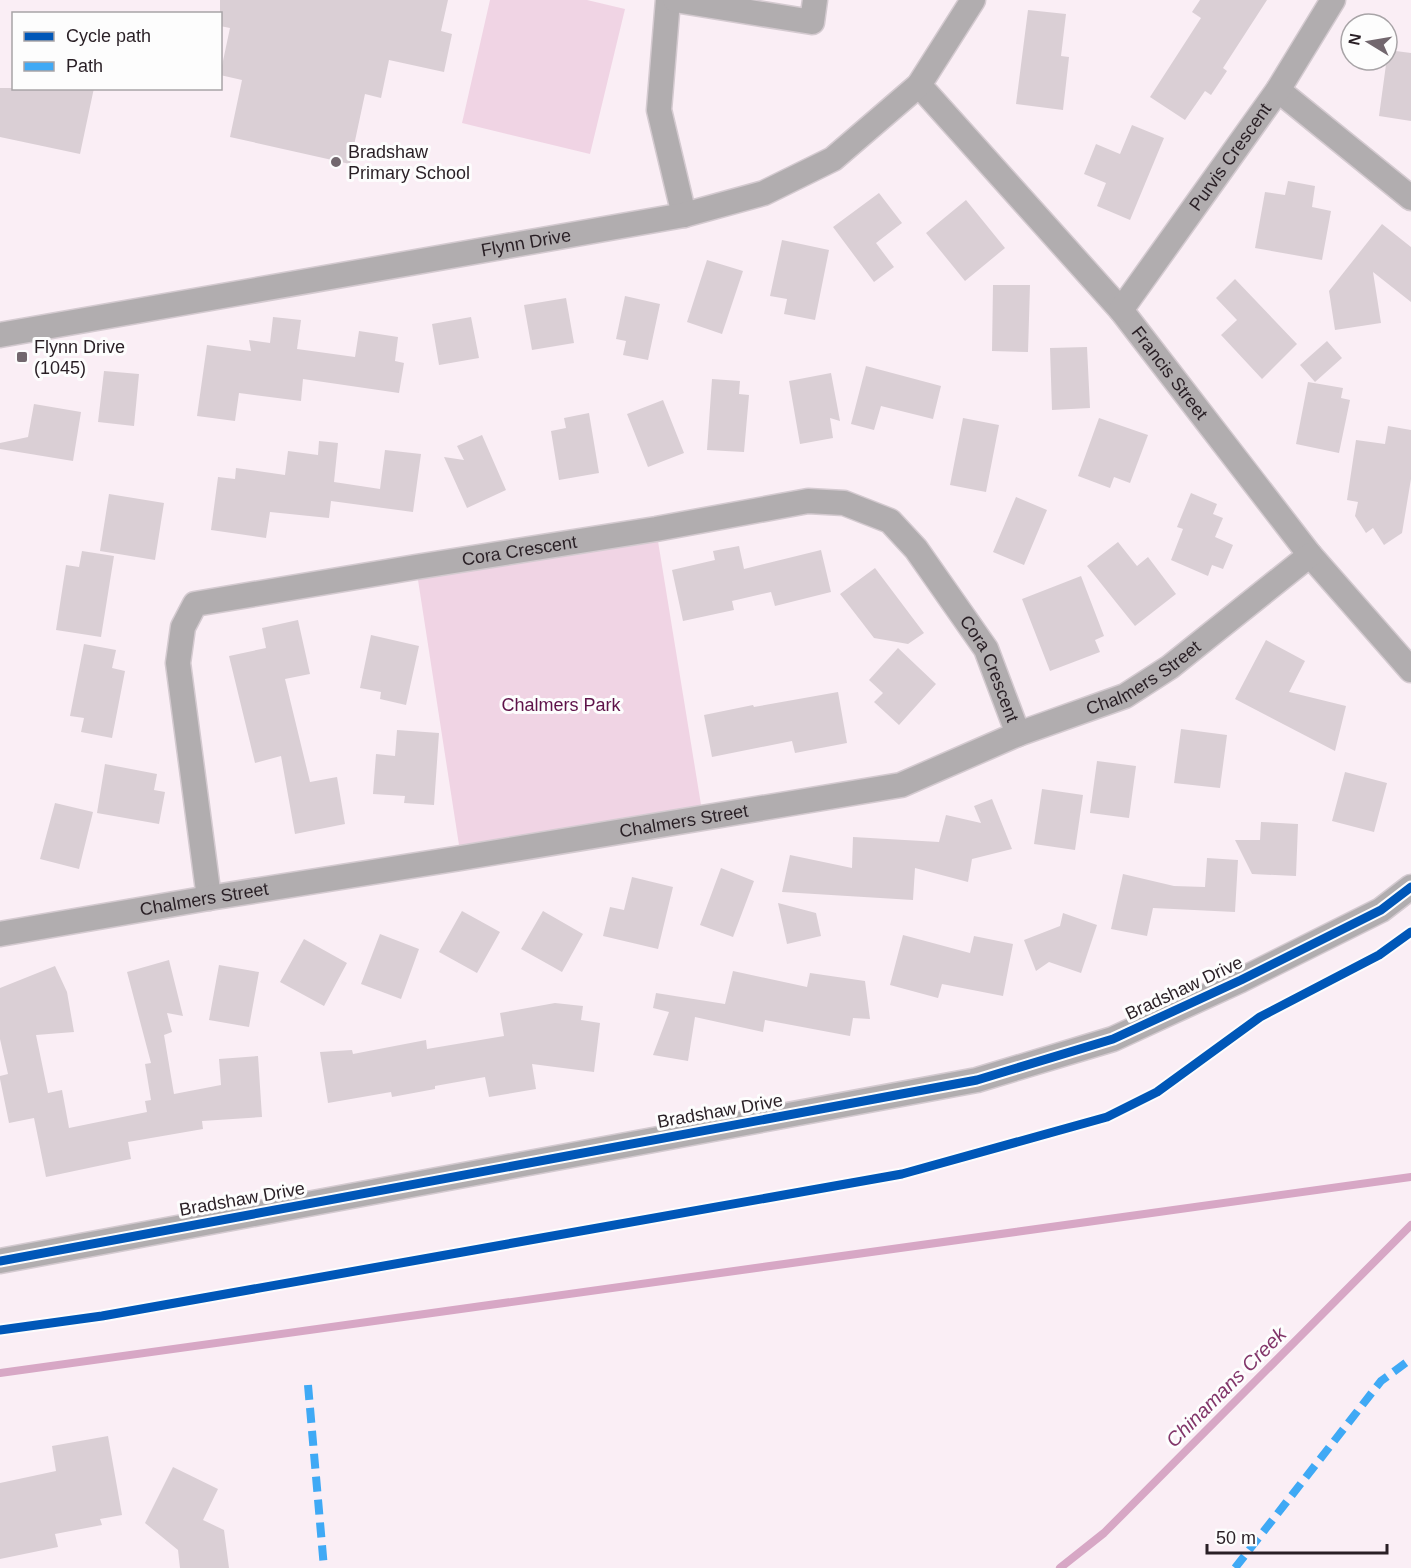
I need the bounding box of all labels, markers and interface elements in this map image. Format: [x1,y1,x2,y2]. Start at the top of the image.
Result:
legend [12,12,222,90]
north arrow [1339,12,1399,72]
text: Cycle path [66,26,151,46]
text: N [1345,32,1364,47]
text: Path [66,56,103,76]
street label: Purvis Crescent [1185,99,1275,215]
place label: Bradshaw Primary School [348,142,470,183]
marker: Bradshaw Primary School [329,155,343,169]
street label: Flynn Drive [479,225,573,260]
street label: Francis Street [1127,323,1212,424]
place label: Flynn Drive (1045) [34,337,125,378]
marker: Flynn Drive (1045) [15,350,29,364]
street label: Cora Crescent [460,532,578,570]
street label: Cora Crescent [956,612,1023,725]
street label: Chalmers Street [1083,637,1204,719]
park label: Chalmers Park [501,695,622,715]
street label: Chalmers Street [618,801,750,842]
street label: Chalmers Street [138,879,270,920]
street label: Bradshaw Drive [1122,952,1246,1024]
street label: Bradshaw Drive [656,1090,784,1132]
street label: Bradshaw Drive [178,1178,306,1220]
water label: Chinamans Creek [1162,1322,1291,1451]
scale bar [1207,1517,1387,1555]
text: 50 m [1216,1528,1256,1548]

